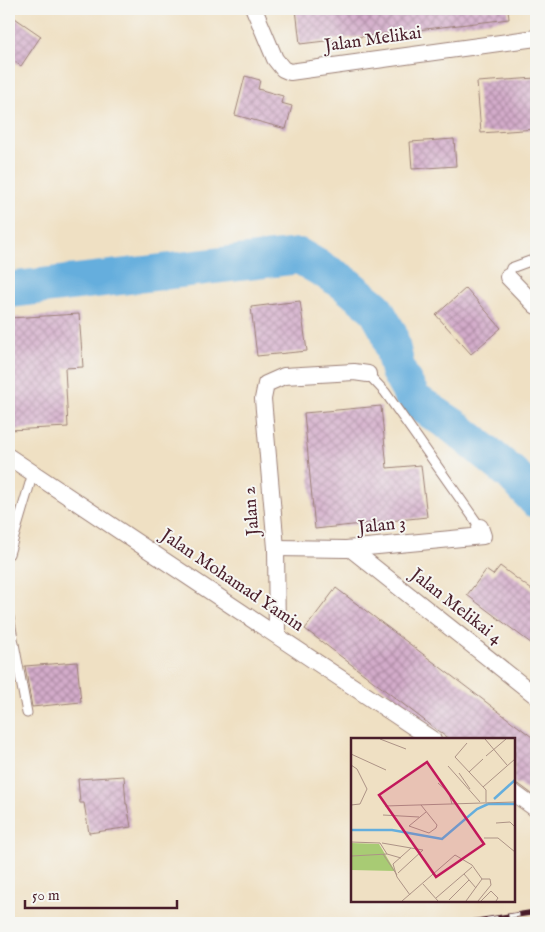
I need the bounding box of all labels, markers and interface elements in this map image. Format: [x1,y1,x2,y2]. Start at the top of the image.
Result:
street label: Jalan Melikai [321,22,423,58]
street label: Jalan 2 [238,485,266,539]
street label: Jalan 3 [355,512,407,540]
street label: Jalan Mohamad Yamin [154,523,308,638]
street label: Jalan Melikai 4 [404,563,507,650]
inset map [351,738,515,902]
scale bar [25,877,178,909]
text: 50 m [32,886,60,905]

